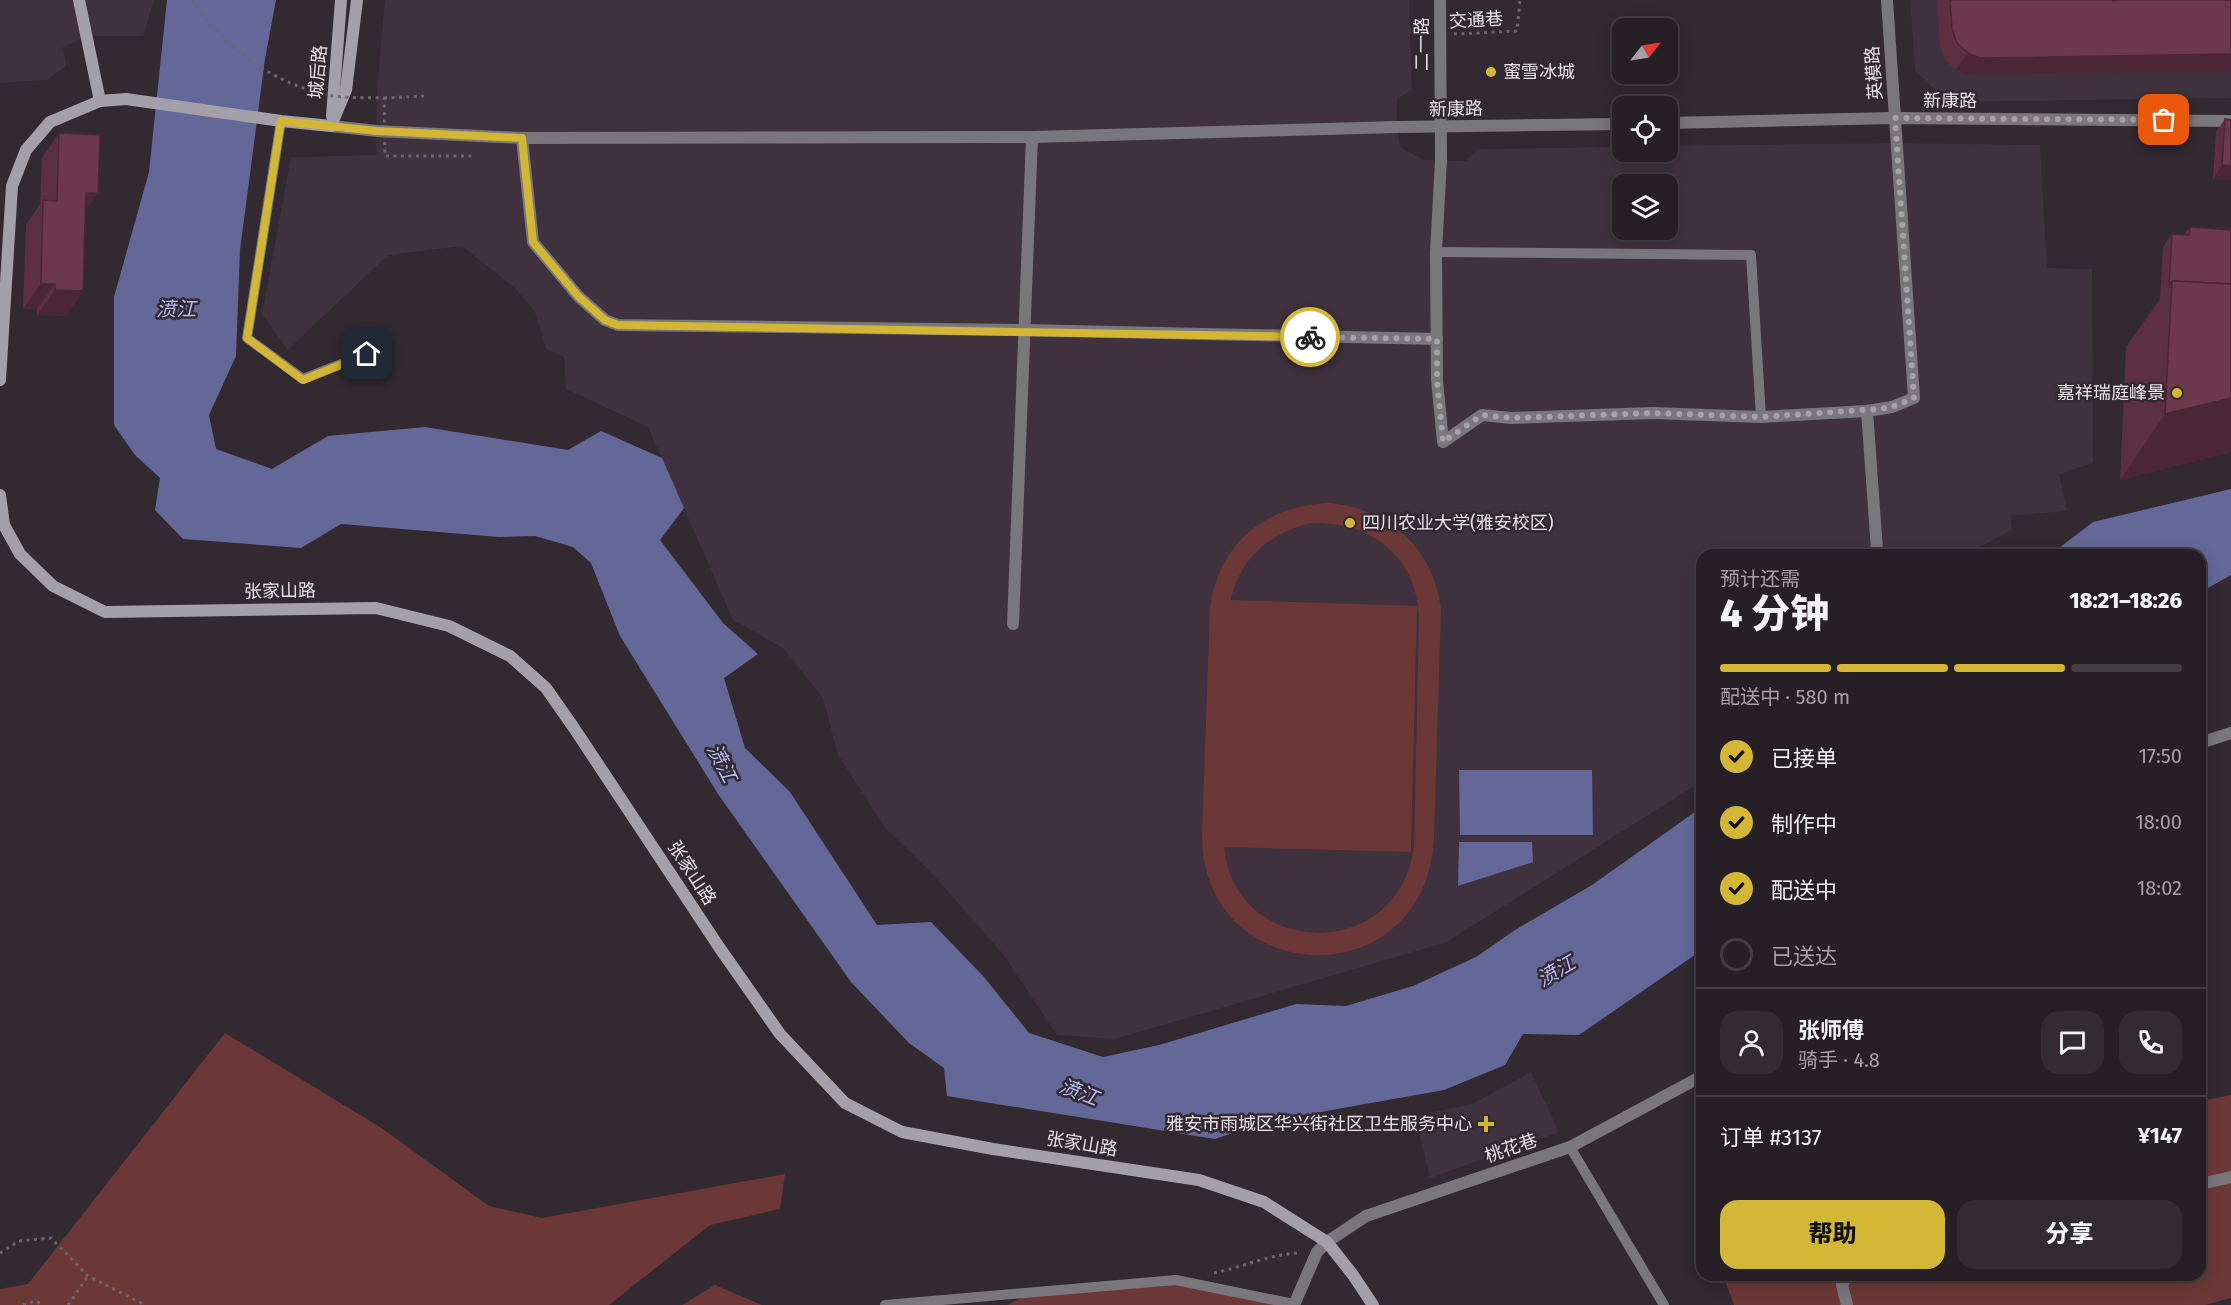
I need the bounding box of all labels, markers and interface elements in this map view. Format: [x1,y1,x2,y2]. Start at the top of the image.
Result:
street label: 交通巷 [1448,8,1504,32]
street label: 二一路 [1411,17,1433,71]
north arrow [1612,18,1678,84]
map controls [1612,18,1678,240]
street label: 城后路 [305,44,331,100]
street label: 英模路 [1861,45,1887,101]
place label: 蜜雪冰城 [1503,61,1575,83]
marker: 蜜雪冰城 [1484,65,1498,79]
street label: 新康路 [1923,90,1977,112]
pin [2138,94,2189,145]
button: locate [1612,96,1678,162]
street label: 新康路 [1429,98,1483,120]
icon: bag [2147,103,2180,136]
button: layers [1612,174,1678,240]
water label: 𣸣江 [156,297,198,321]
courier [1280,307,1340,367]
icon: bike [1294,321,1327,354]
pin [341,328,392,379]
icon: home [350,337,383,370]
place label: 嘉祥瑞庭峰景 [2057,382,2165,404]
marker: 嘉祥瑞庭峰景 [2170,386,2184,400]
place label: 四川农业大学(雅安校区) [1362,512,1554,534]
marker: 四川农业大学(雅安校区) [1343,516,1357,530]
text: 预计还需 [1720,567,1800,591]
street label: 张家山路 [244,579,316,603]
text: 18:21–18:26 [2069,587,2182,614]
text: 4 分钟 [1720,591,1829,637]
text: 配送中 · 580 m [1720,685,1850,709]
water label: 𣸣江 [702,740,743,788]
icon: check [1720,740,1753,773]
text: 17:50 [2138,744,2182,768]
text: 已接单 [1771,745,1837,772]
icon: check [1720,806,1753,839]
text: 18:00 [2135,810,2182,834]
text: 制作中 [1771,811,1837,838]
street label: 张家山路 [663,837,721,909]
icon: check [1720,872,1753,905]
text: 18:02 [2137,876,2182,900]
text: 配送中 [1771,877,1837,904]
text: 已送达 [1771,943,1837,970]
water label: 𣸣江 [1533,950,1581,991]
button: person [1720,1011,1783,1074]
button: chat [2041,1011,2104,1074]
button: phone [2119,1011,2182,1074]
text: 张师傅 [1798,1017,1864,1044]
text: 骑手 · 4.8 [1798,1048,1880,1072]
water label: 𣸣江 [1056,1074,1104,1111]
place label: 雅安市雨城区华兴街社区卫生服务中心 [1166,1113,1472,1135]
marker: 雅安市雨城区华兴街社区卫生服务中心 [1477,1115,1495,1133]
text: ¥147 [2138,1122,2182,1149]
text: 订单 #3137 [1720,1124,1822,1151]
street label: 张家山路 [1045,1128,1119,1160]
street label: 桃花巷 [1482,1129,1540,1167]
button: 帮助 [1720,1200,1945,1269]
button: 分享 [1957,1200,2182,1269]

